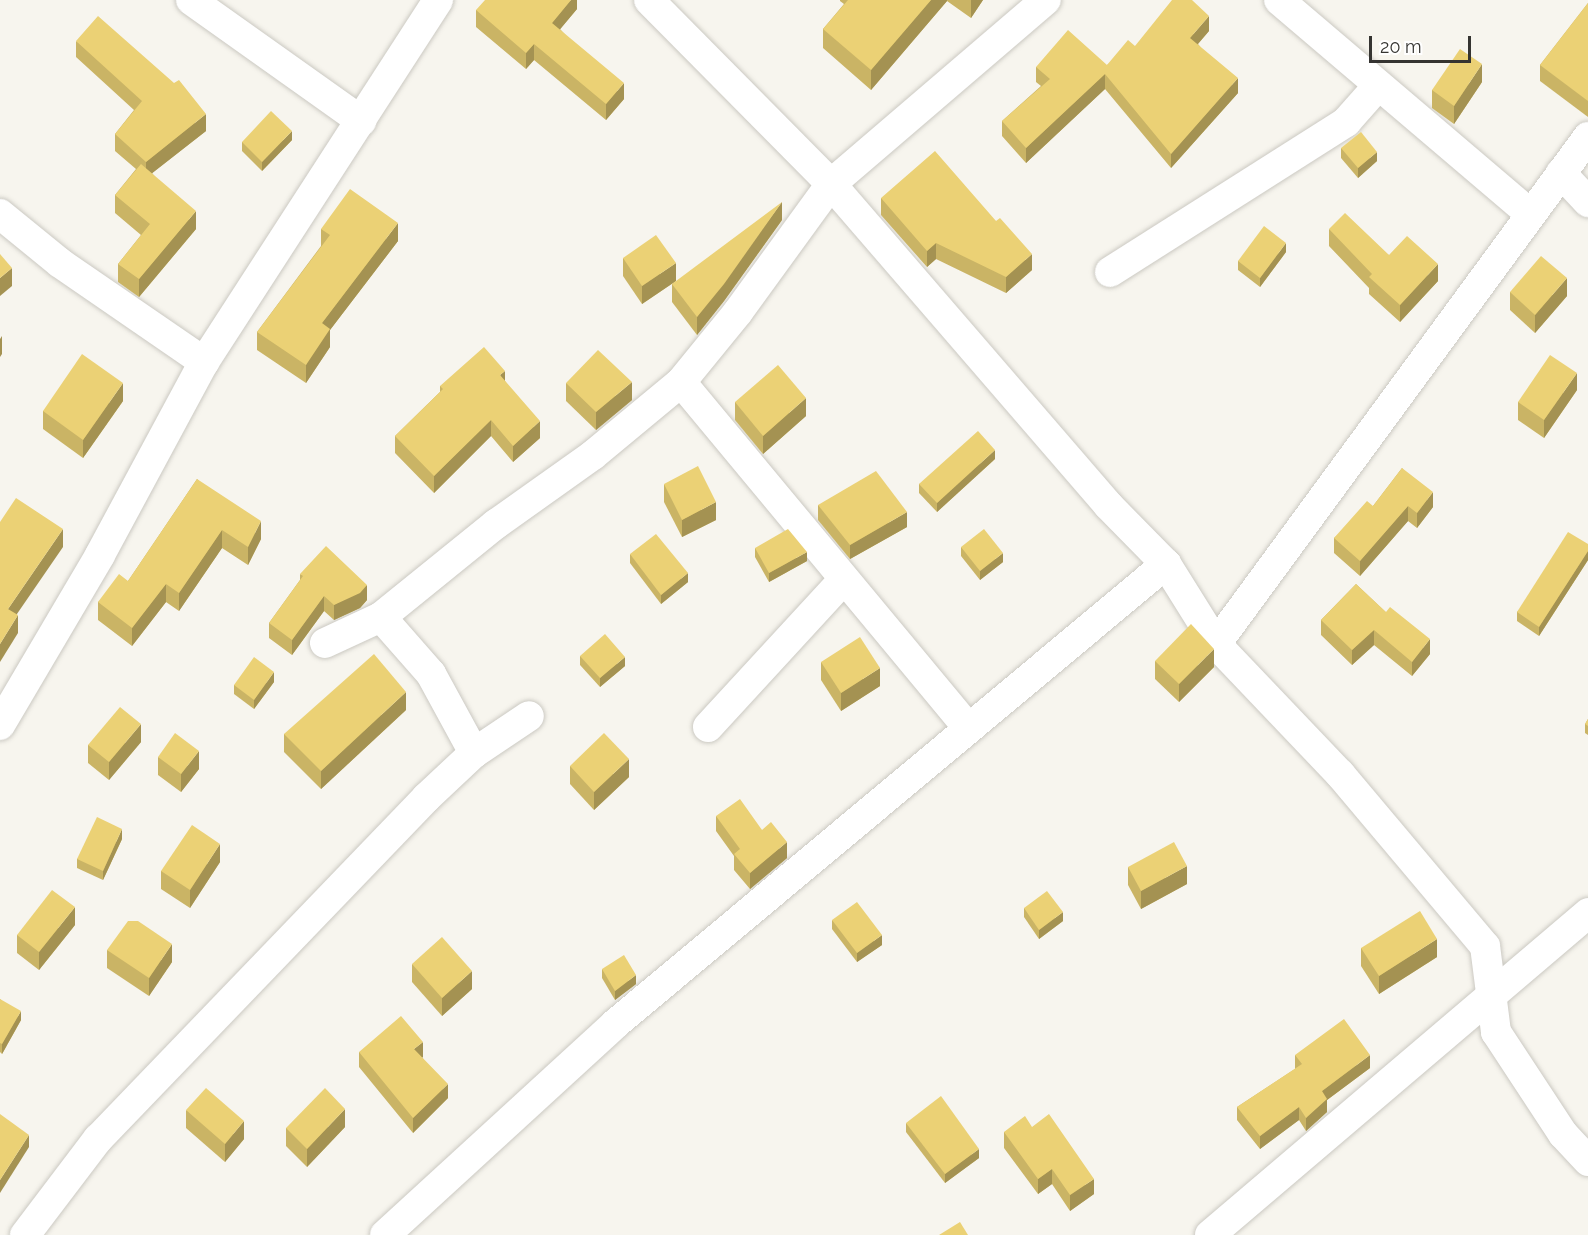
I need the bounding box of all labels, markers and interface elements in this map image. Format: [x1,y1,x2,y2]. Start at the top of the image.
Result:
scale bar [1372,24,1474,62]
text: 20 m [1380,36,1422,57]

